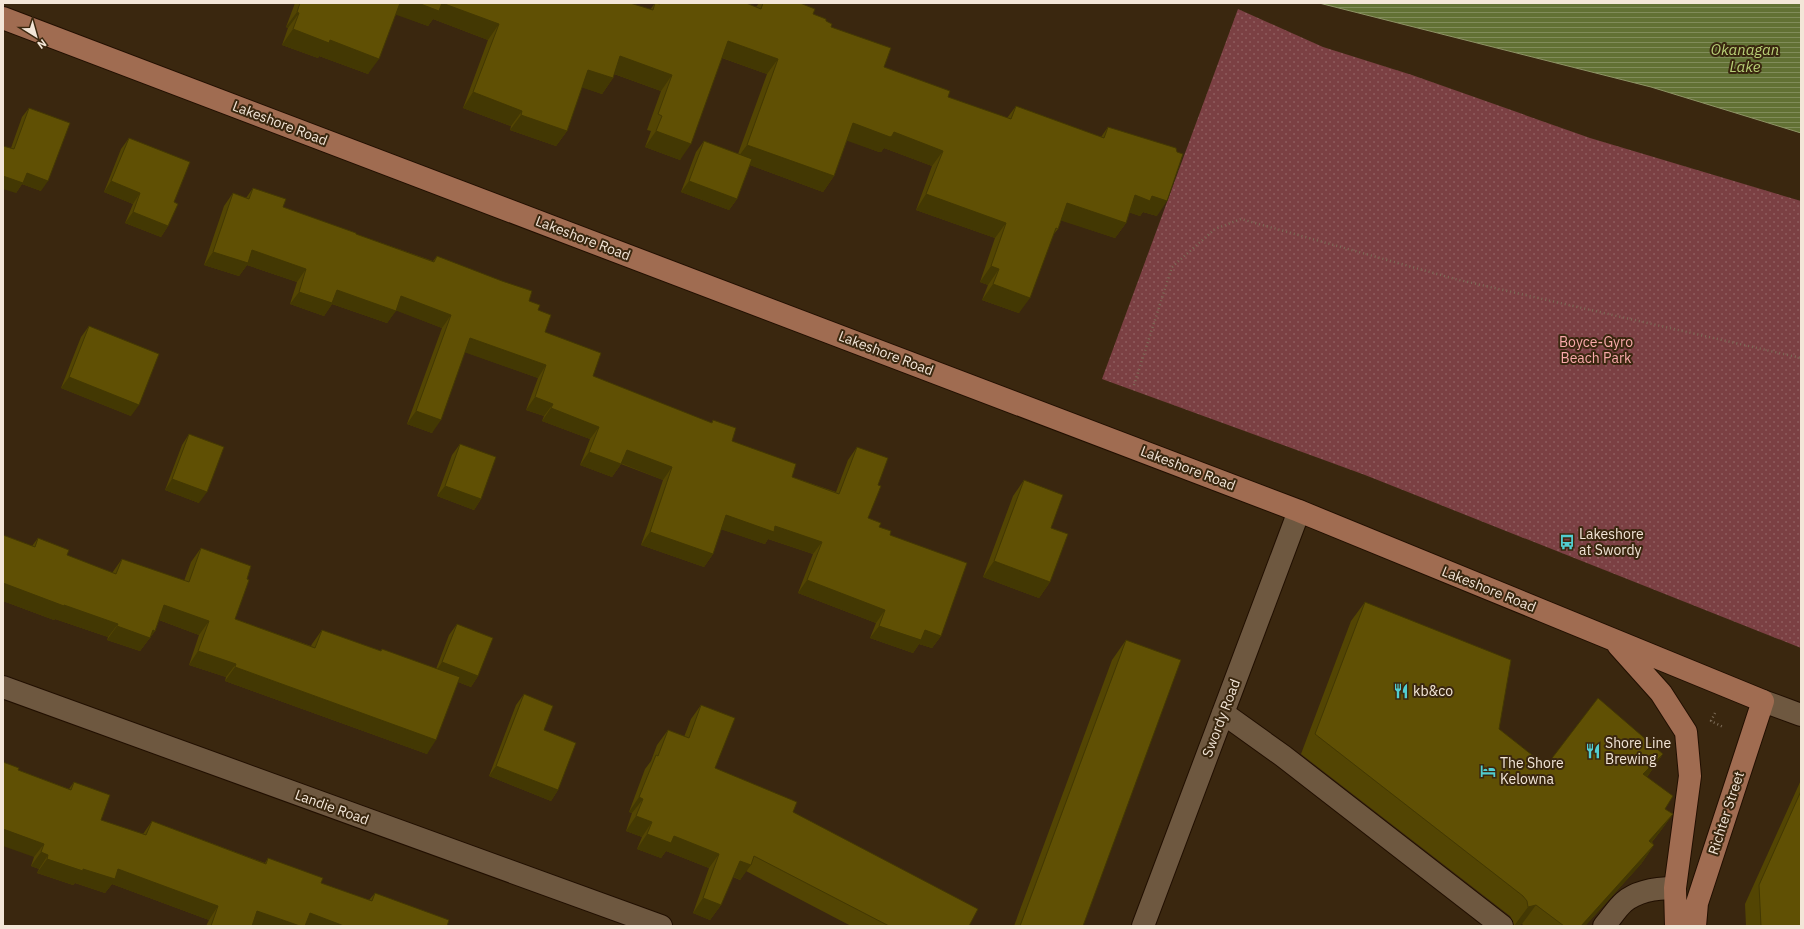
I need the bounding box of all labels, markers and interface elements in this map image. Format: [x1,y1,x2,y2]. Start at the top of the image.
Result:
north arrow [16,16,56,56]
text: N [35,36,49,52]
water label: Okanagan Lake [1711,40,1779,76]
street label: Lakeshore Road [230,97,330,149]
street label: Lakeshore Road [533,212,633,264]
street label: Lakeshore Road [836,327,936,379]
park label: Boyce-Gyro Beach Park [1559,333,1633,367]
street label: Lakeshore Road [1138,442,1238,494]
place label: Lakeshore at Swordy [1579,525,1644,559]
bus stop icon: Lakeshore at Swordy [1558,533,1576,551]
street label: Lakeshore Road [1439,562,1539,616]
street label: Swordy Road [1198,676,1244,760]
restaurant icon: kb&co [1392,682,1410,700]
place label: kb&co [1413,682,1453,700]
place label: Shore Line Brewing [1605,734,1671,768]
restaurant icon: Shore Line Brewing [1584,742,1602,760]
place label: The Shore Kelowna [1500,754,1564,788]
hotel icon: The Shore Kelowna [1479,762,1497,780]
street label: Richter Street [1704,769,1748,857]
street label: Landie Road [293,785,371,829]

